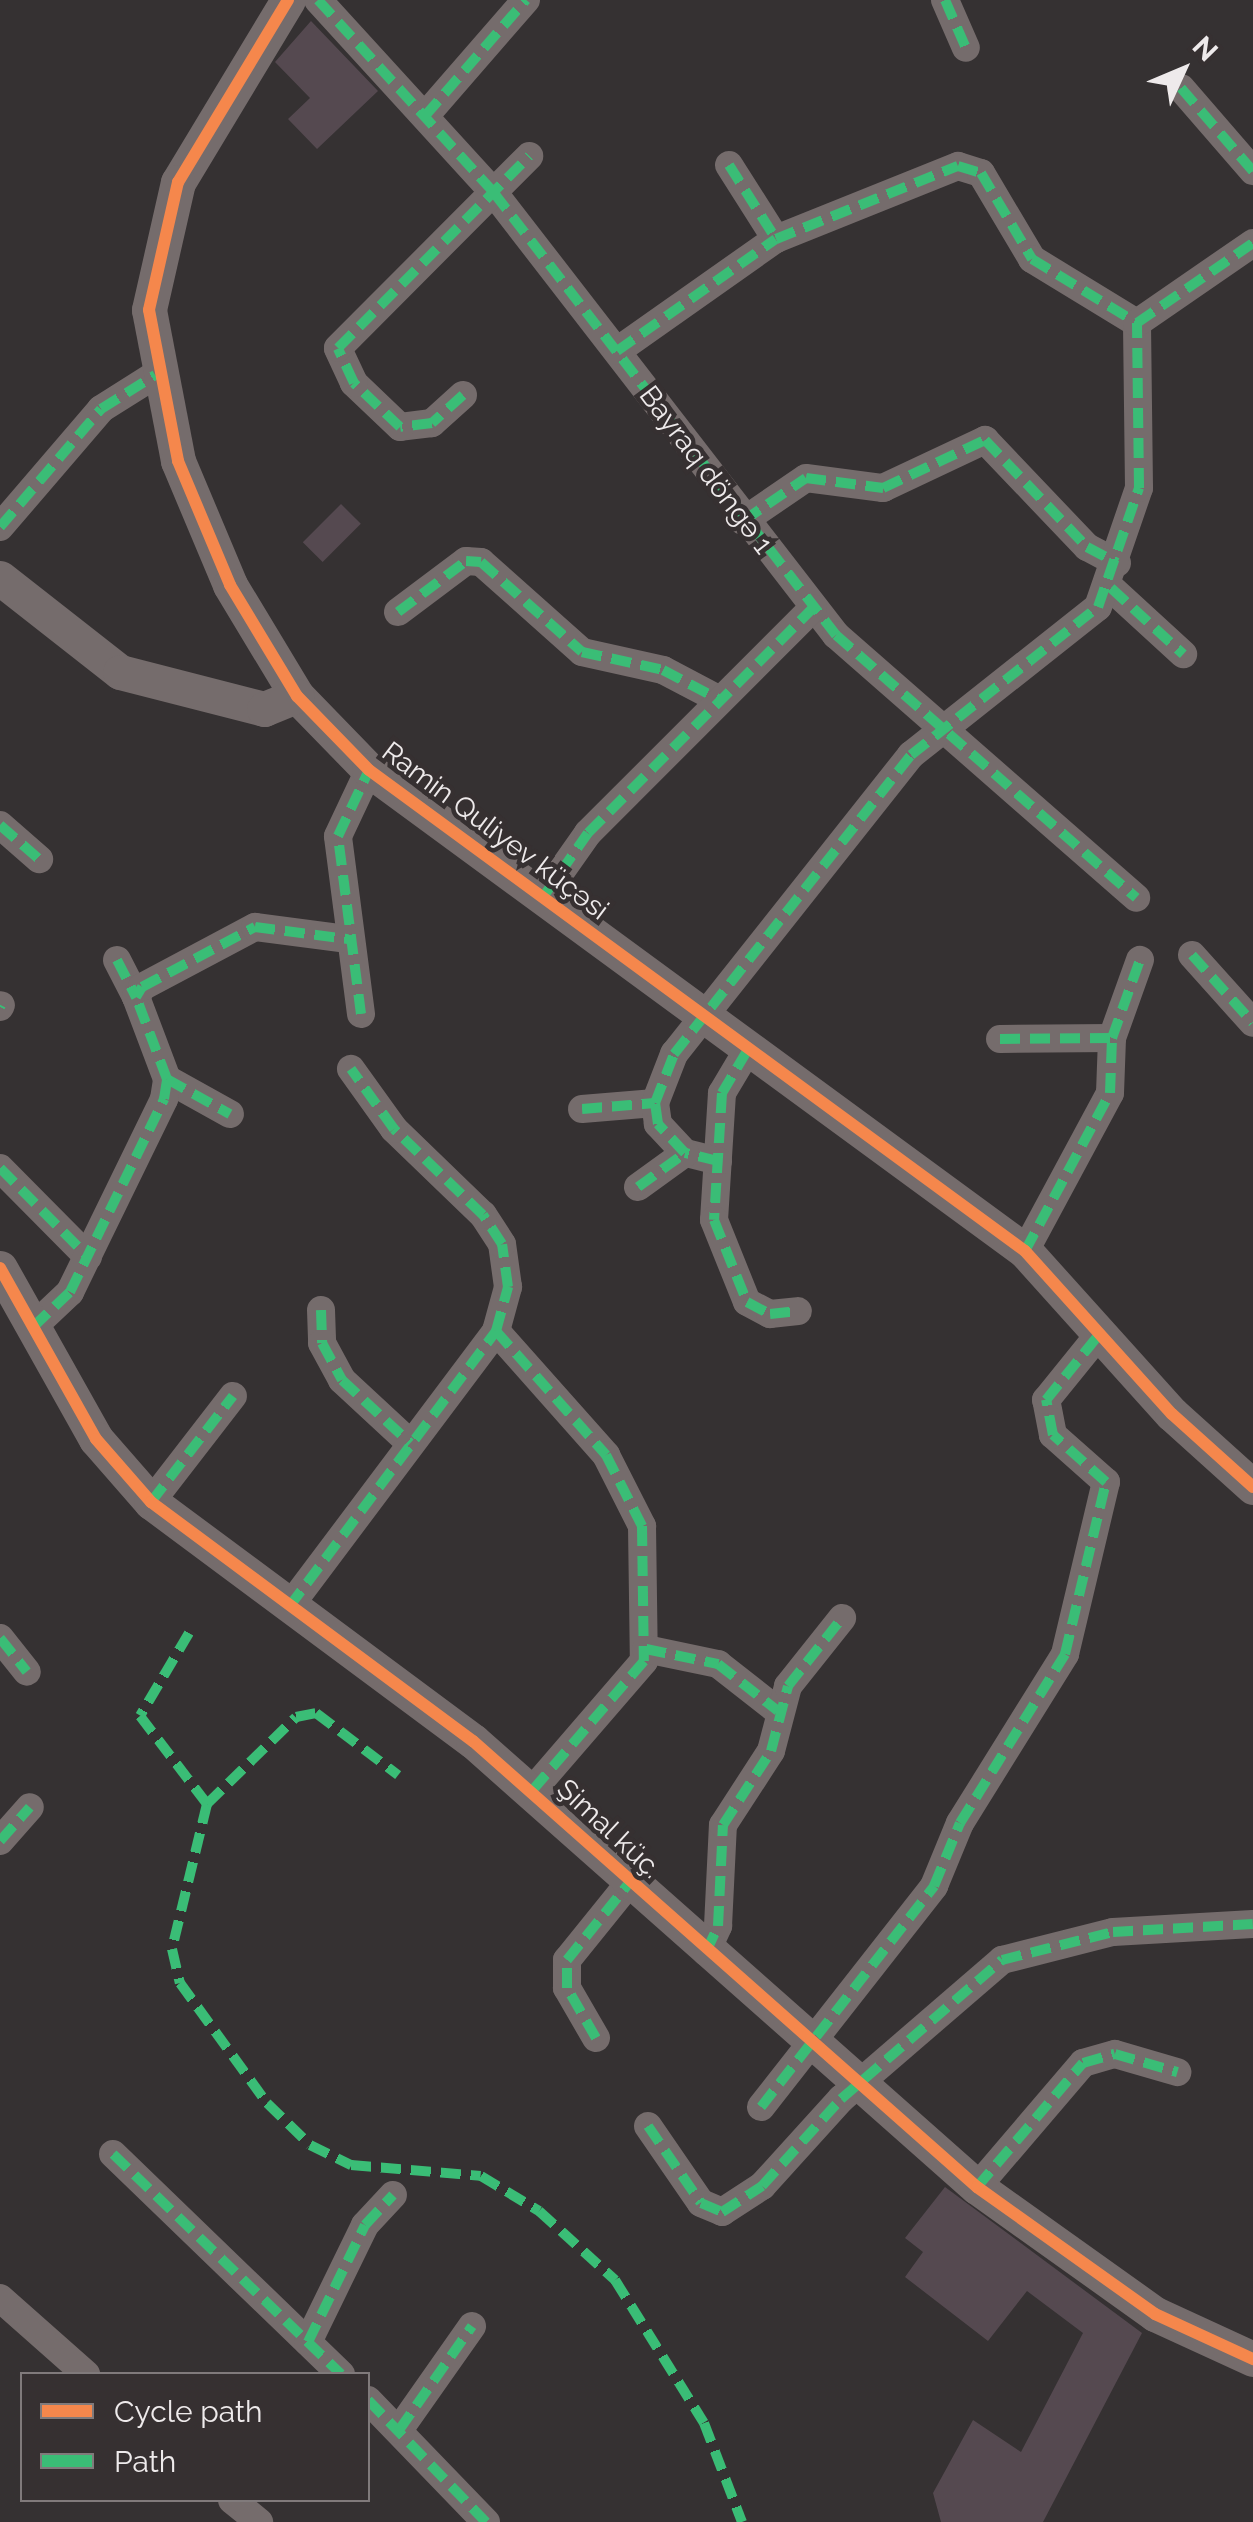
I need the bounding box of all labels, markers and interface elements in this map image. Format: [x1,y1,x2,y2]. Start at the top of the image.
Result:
north arrow [1133,20,1233,120]
text: N [1186,30,1224,68]
street label: Bayraq döngə 1 [632,379,780,561]
street label: Ramin Quliyev küçəsi [375,735,615,927]
street label: Şimal küç. [550,1772,668,1886]
legend [20,2372,370,2502]
text: Cycle path [114,2394,262,2429]
text: Path [114,2444,176,2479]

